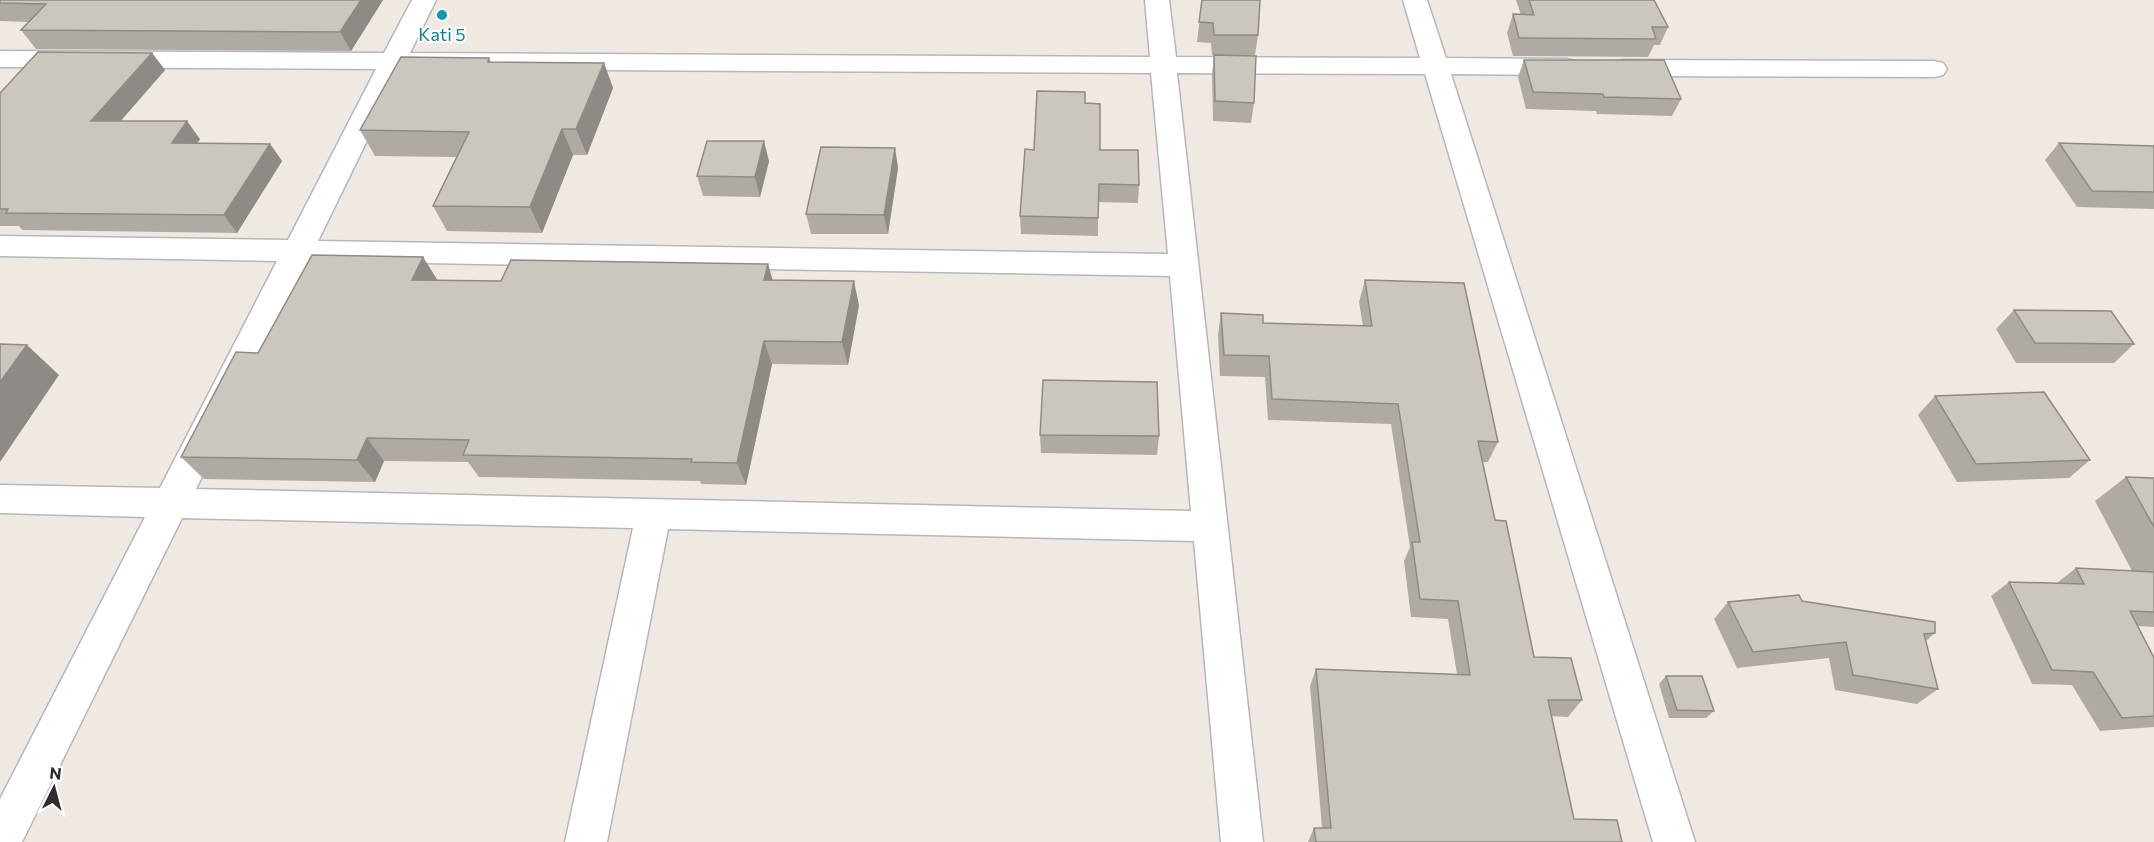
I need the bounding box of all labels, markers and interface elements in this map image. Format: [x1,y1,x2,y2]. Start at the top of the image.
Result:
marker: Kati 5 [435,8,449,22]
place label: Kati 5 [418,23,466,45]
north arrow [24,758,84,818]
text: N [49,763,63,783]

